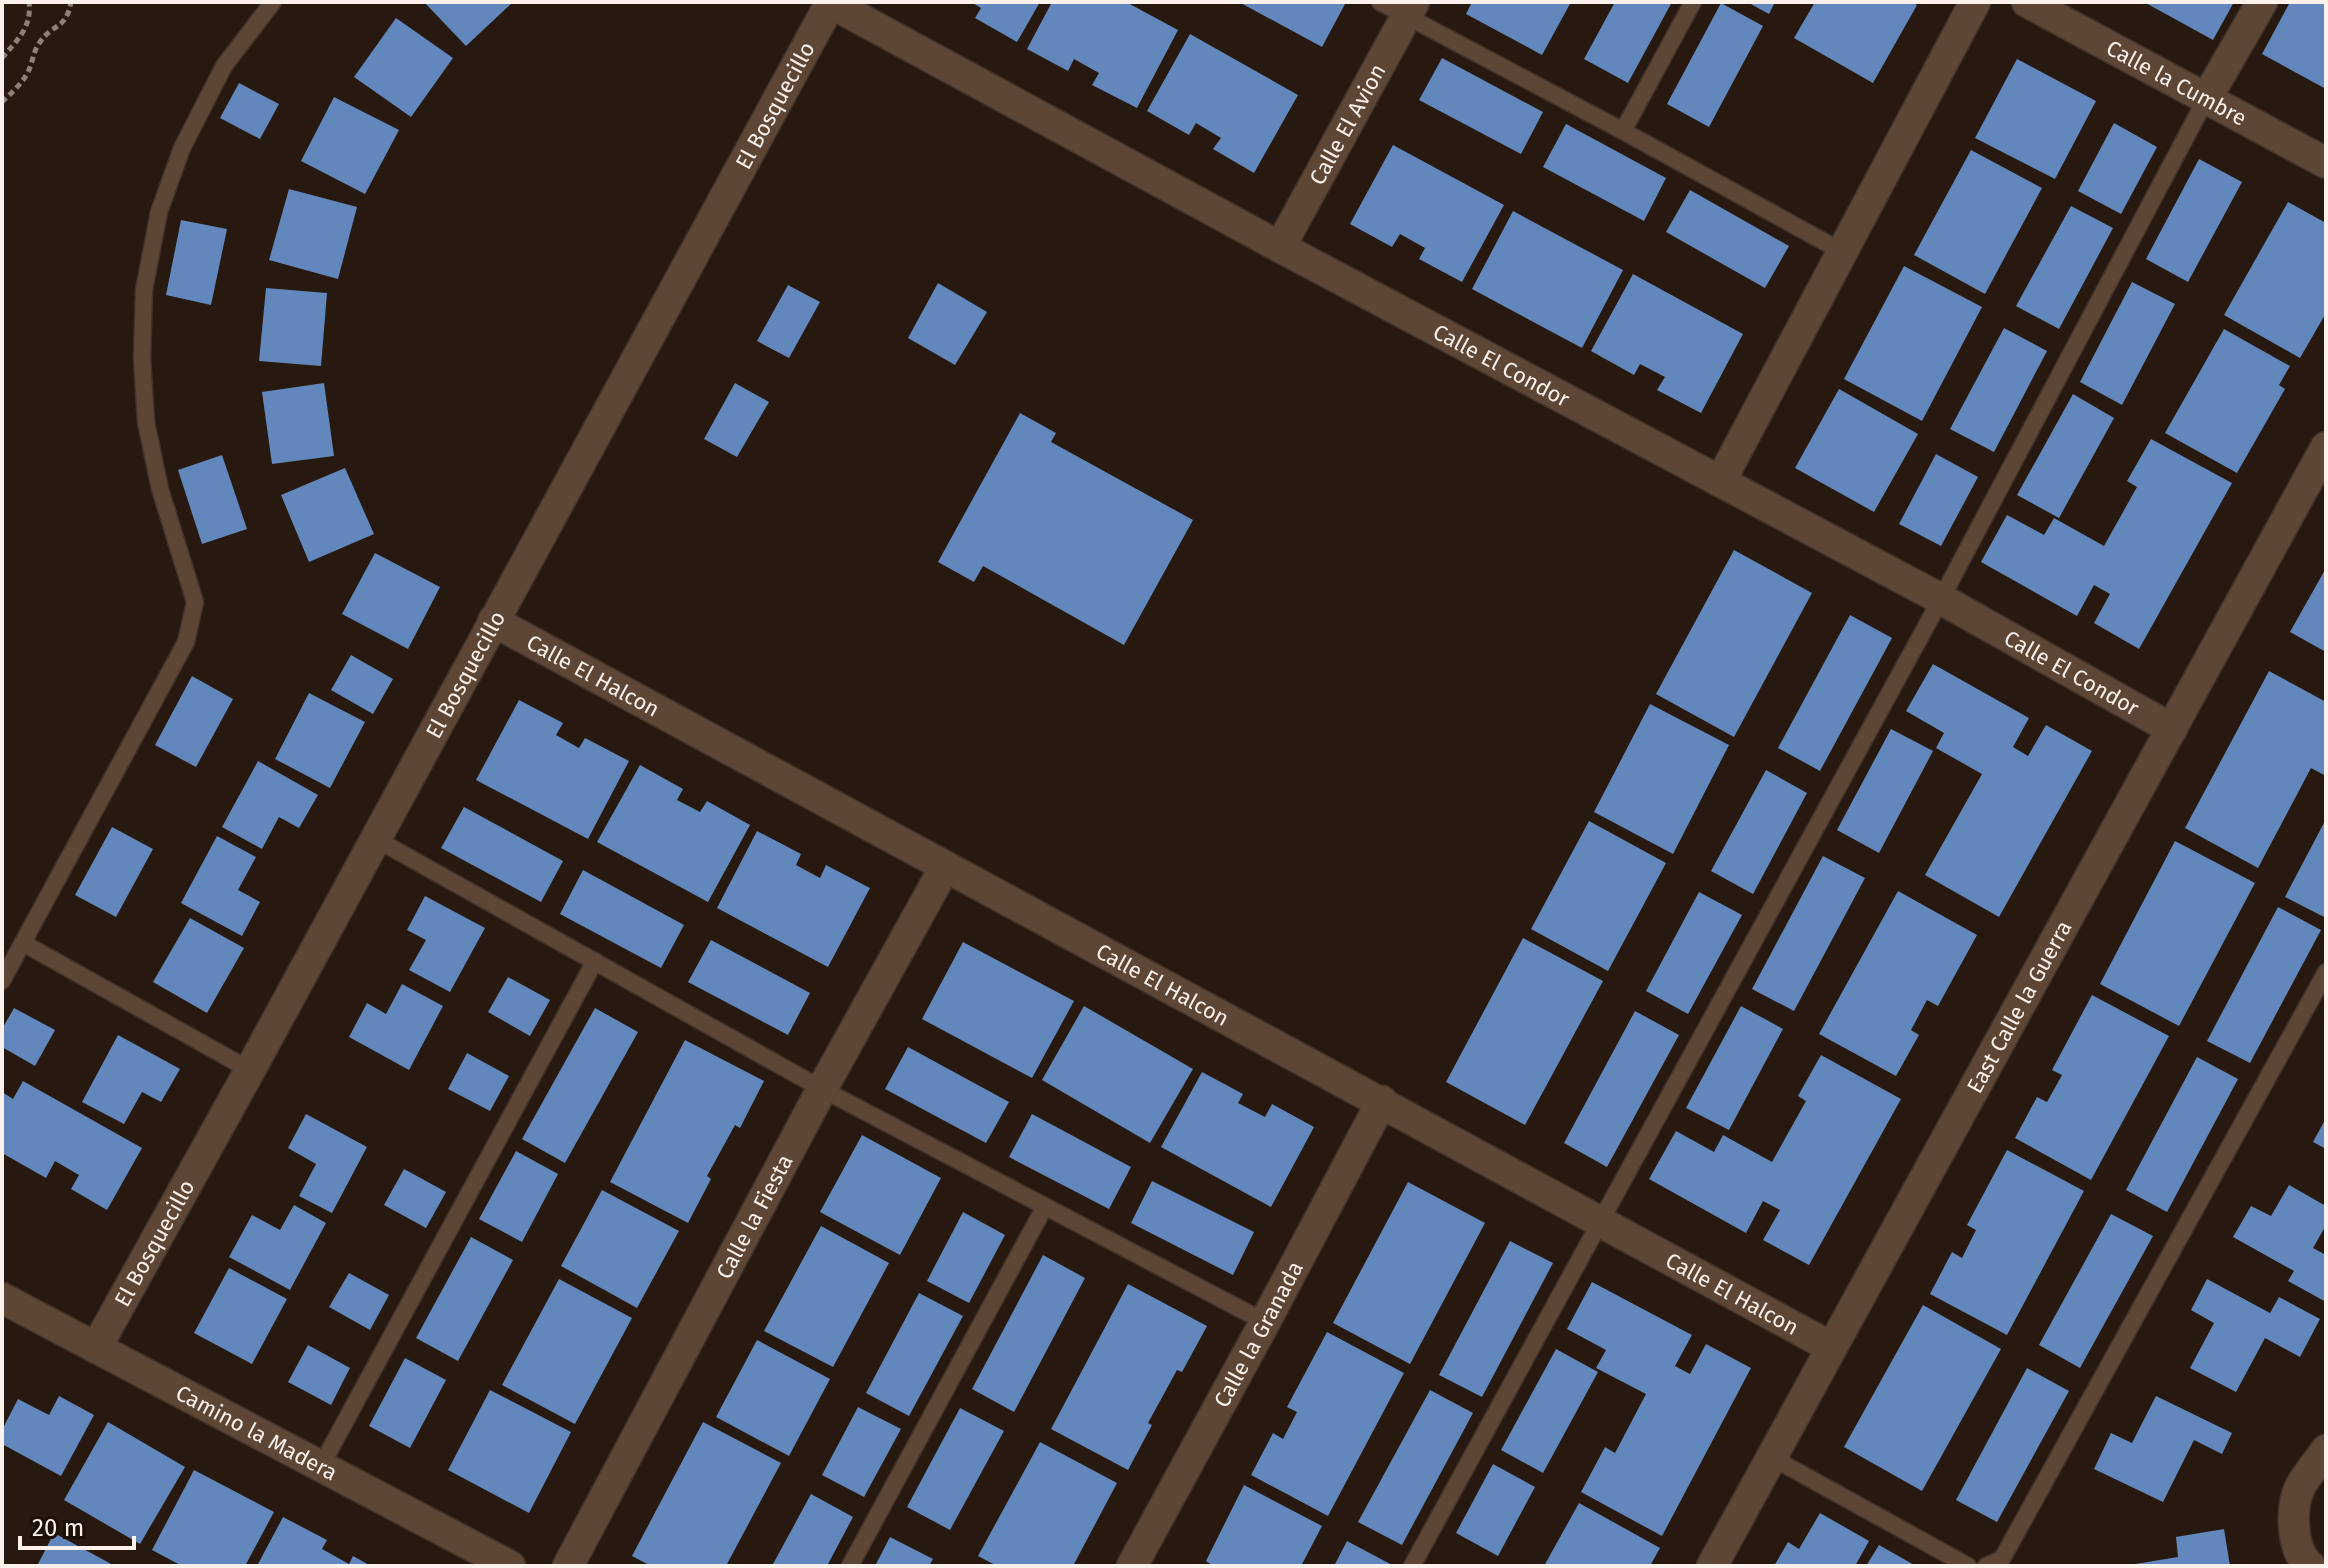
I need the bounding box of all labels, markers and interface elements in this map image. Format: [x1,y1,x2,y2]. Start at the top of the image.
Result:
street label: Calle la Cumbre [2102,34,2251,131]
street label: El Bosquecillo [729,37,820,174]
street label: Calle El Avion [1303,59,1391,189]
street label: Calle El Condor [1429,318,1575,413]
street label: El Bosquecillo [420,606,511,743]
street label: Calle El Condor [2000,624,2144,722]
street label: Calle El Halcon [522,628,664,722]
street label: East Calle la Guerra [1961,916,2077,1098]
street label: Calle El Halcon [1092,937,1234,1031]
street label: Calle la Fiesta [710,1150,798,1283]
street label: El Bosquecillo [108,1175,200,1311]
street label: Calle El Halcon [1661,1246,1804,1340]
street label: Calle la Granada [1208,1256,1308,1412]
street label: Camino la Madera [171,1379,342,1486]
scale bar [20,1500,134,1550]
text: 20 m [32,1514,84,1542]

